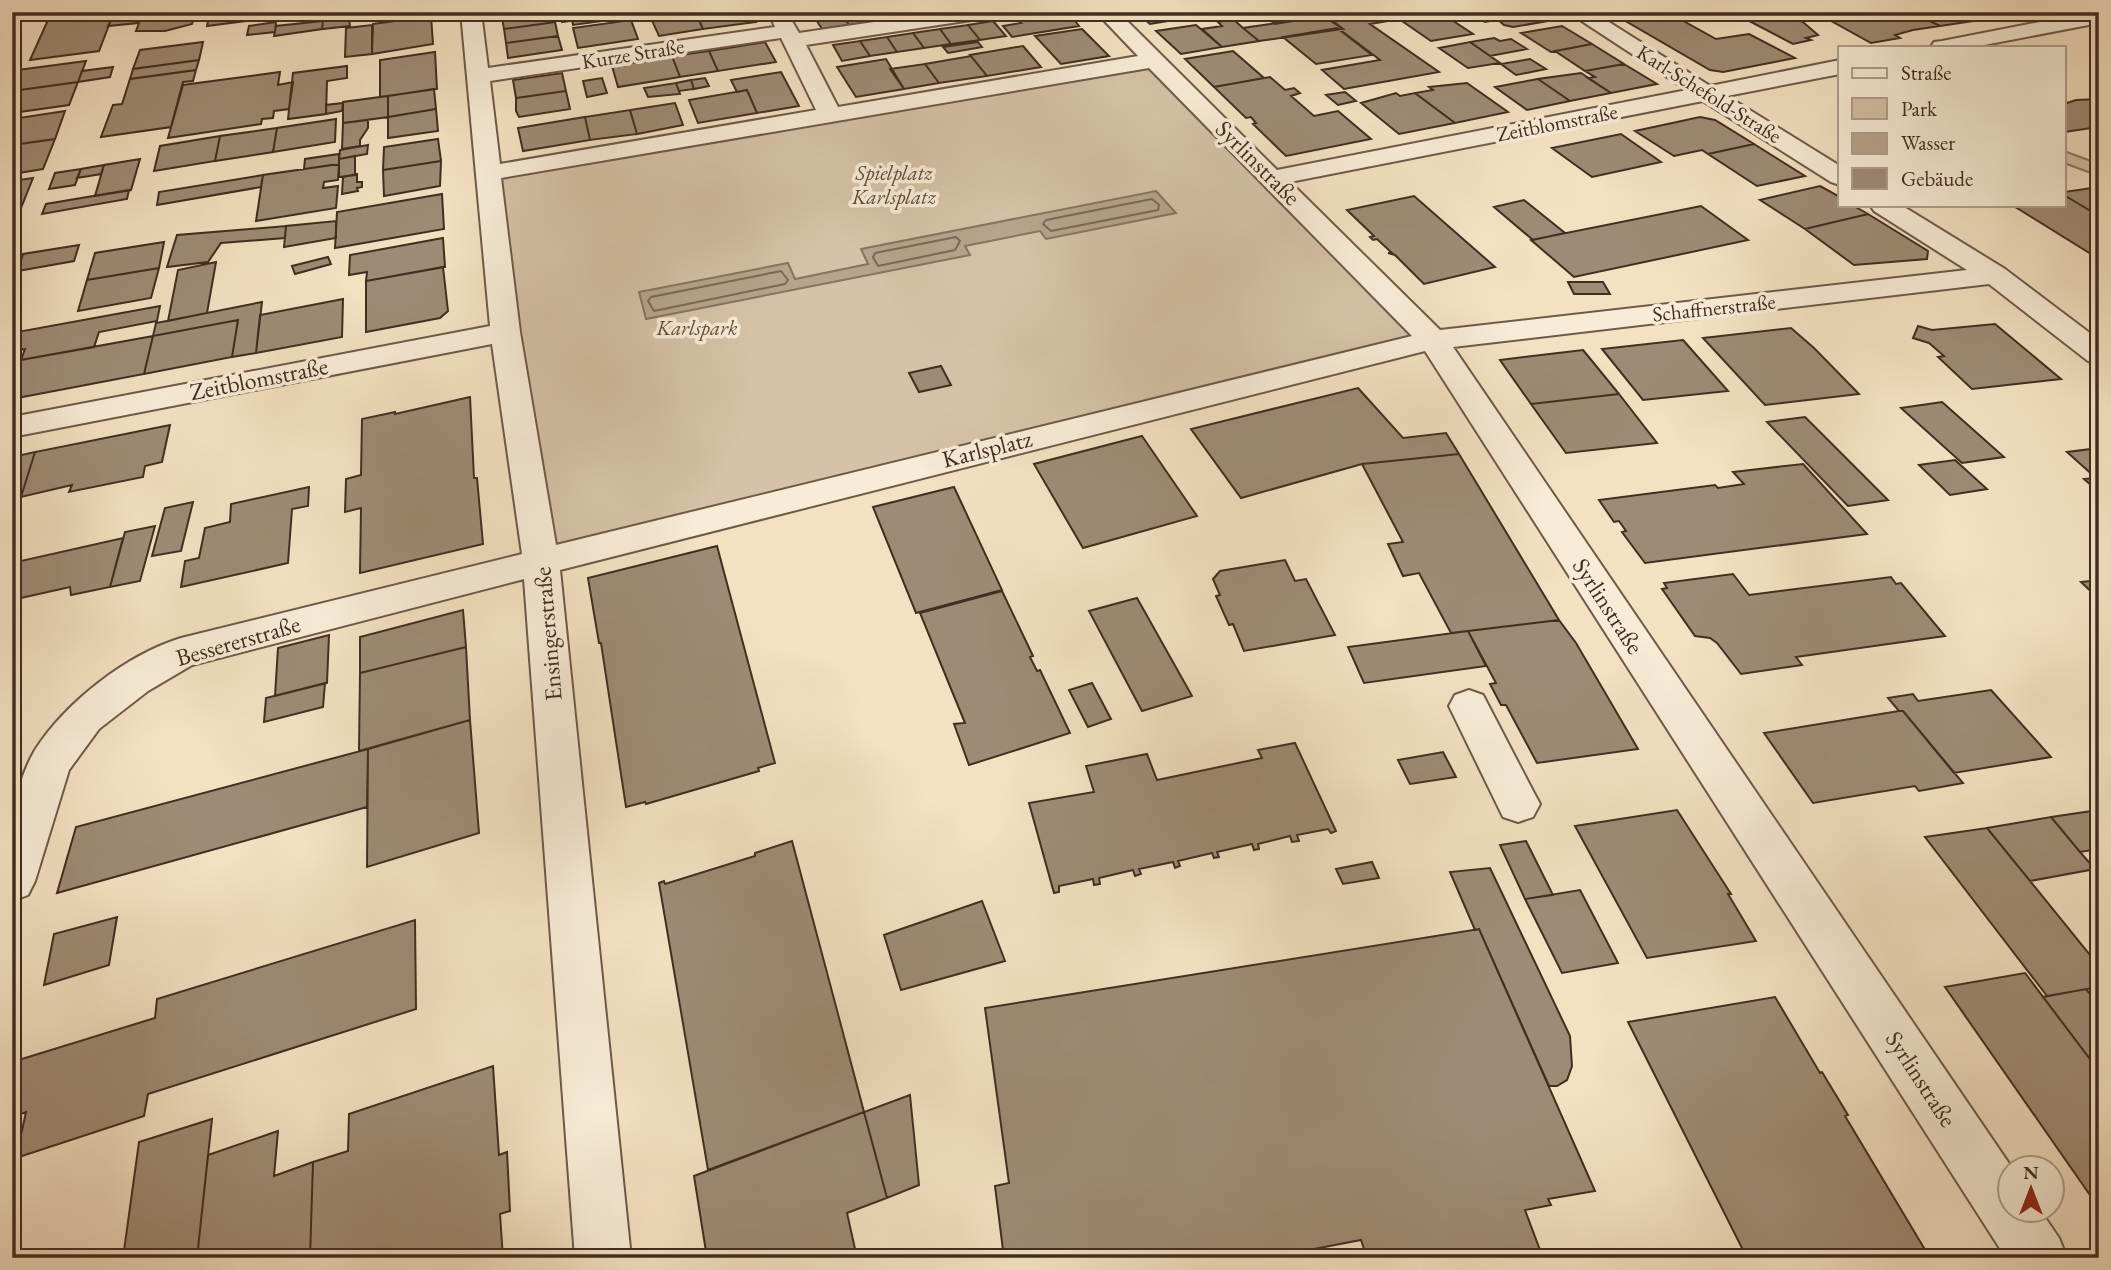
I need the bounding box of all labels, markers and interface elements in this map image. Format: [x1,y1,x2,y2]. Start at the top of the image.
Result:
street label: Kurze Straße [580,32,686,75]
street label: Karl-Schefold-Straße [1632,38,1787,149]
legend [1838,46,2066,206]
text: Straße [1901,59,1952,86]
text: Park [1901,95,1938,122]
street label: Zeitblomstraße [1494,98,1620,147]
street label: Syrlinstraße [1209,113,1308,212]
text: Wasser [1901,129,1955,156]
park label: Spielplatz Karlsplatz [851,159,937,210]
text: Gebäude [1901,165,1973,192]
street label: Schaffnerstraße [1651,288,1777,327]
park label: Karlspark [656,314,738,341]
street label: Zeitblomstraße [187,350,331,407]
street label: Karlsplatz [939,422,1035,475]
street label: Syrlinstraße [1566,552,1651,660]
street label: Ensingerstraße [526,566,569,702]
street label: Bessererstraße [172,608,304,673]
street label: Syrlinstraße [1879,1025,1964,1133]
north arrow [1996,1154,2066,1224]
text: N [2023,1160,2039,1185]

